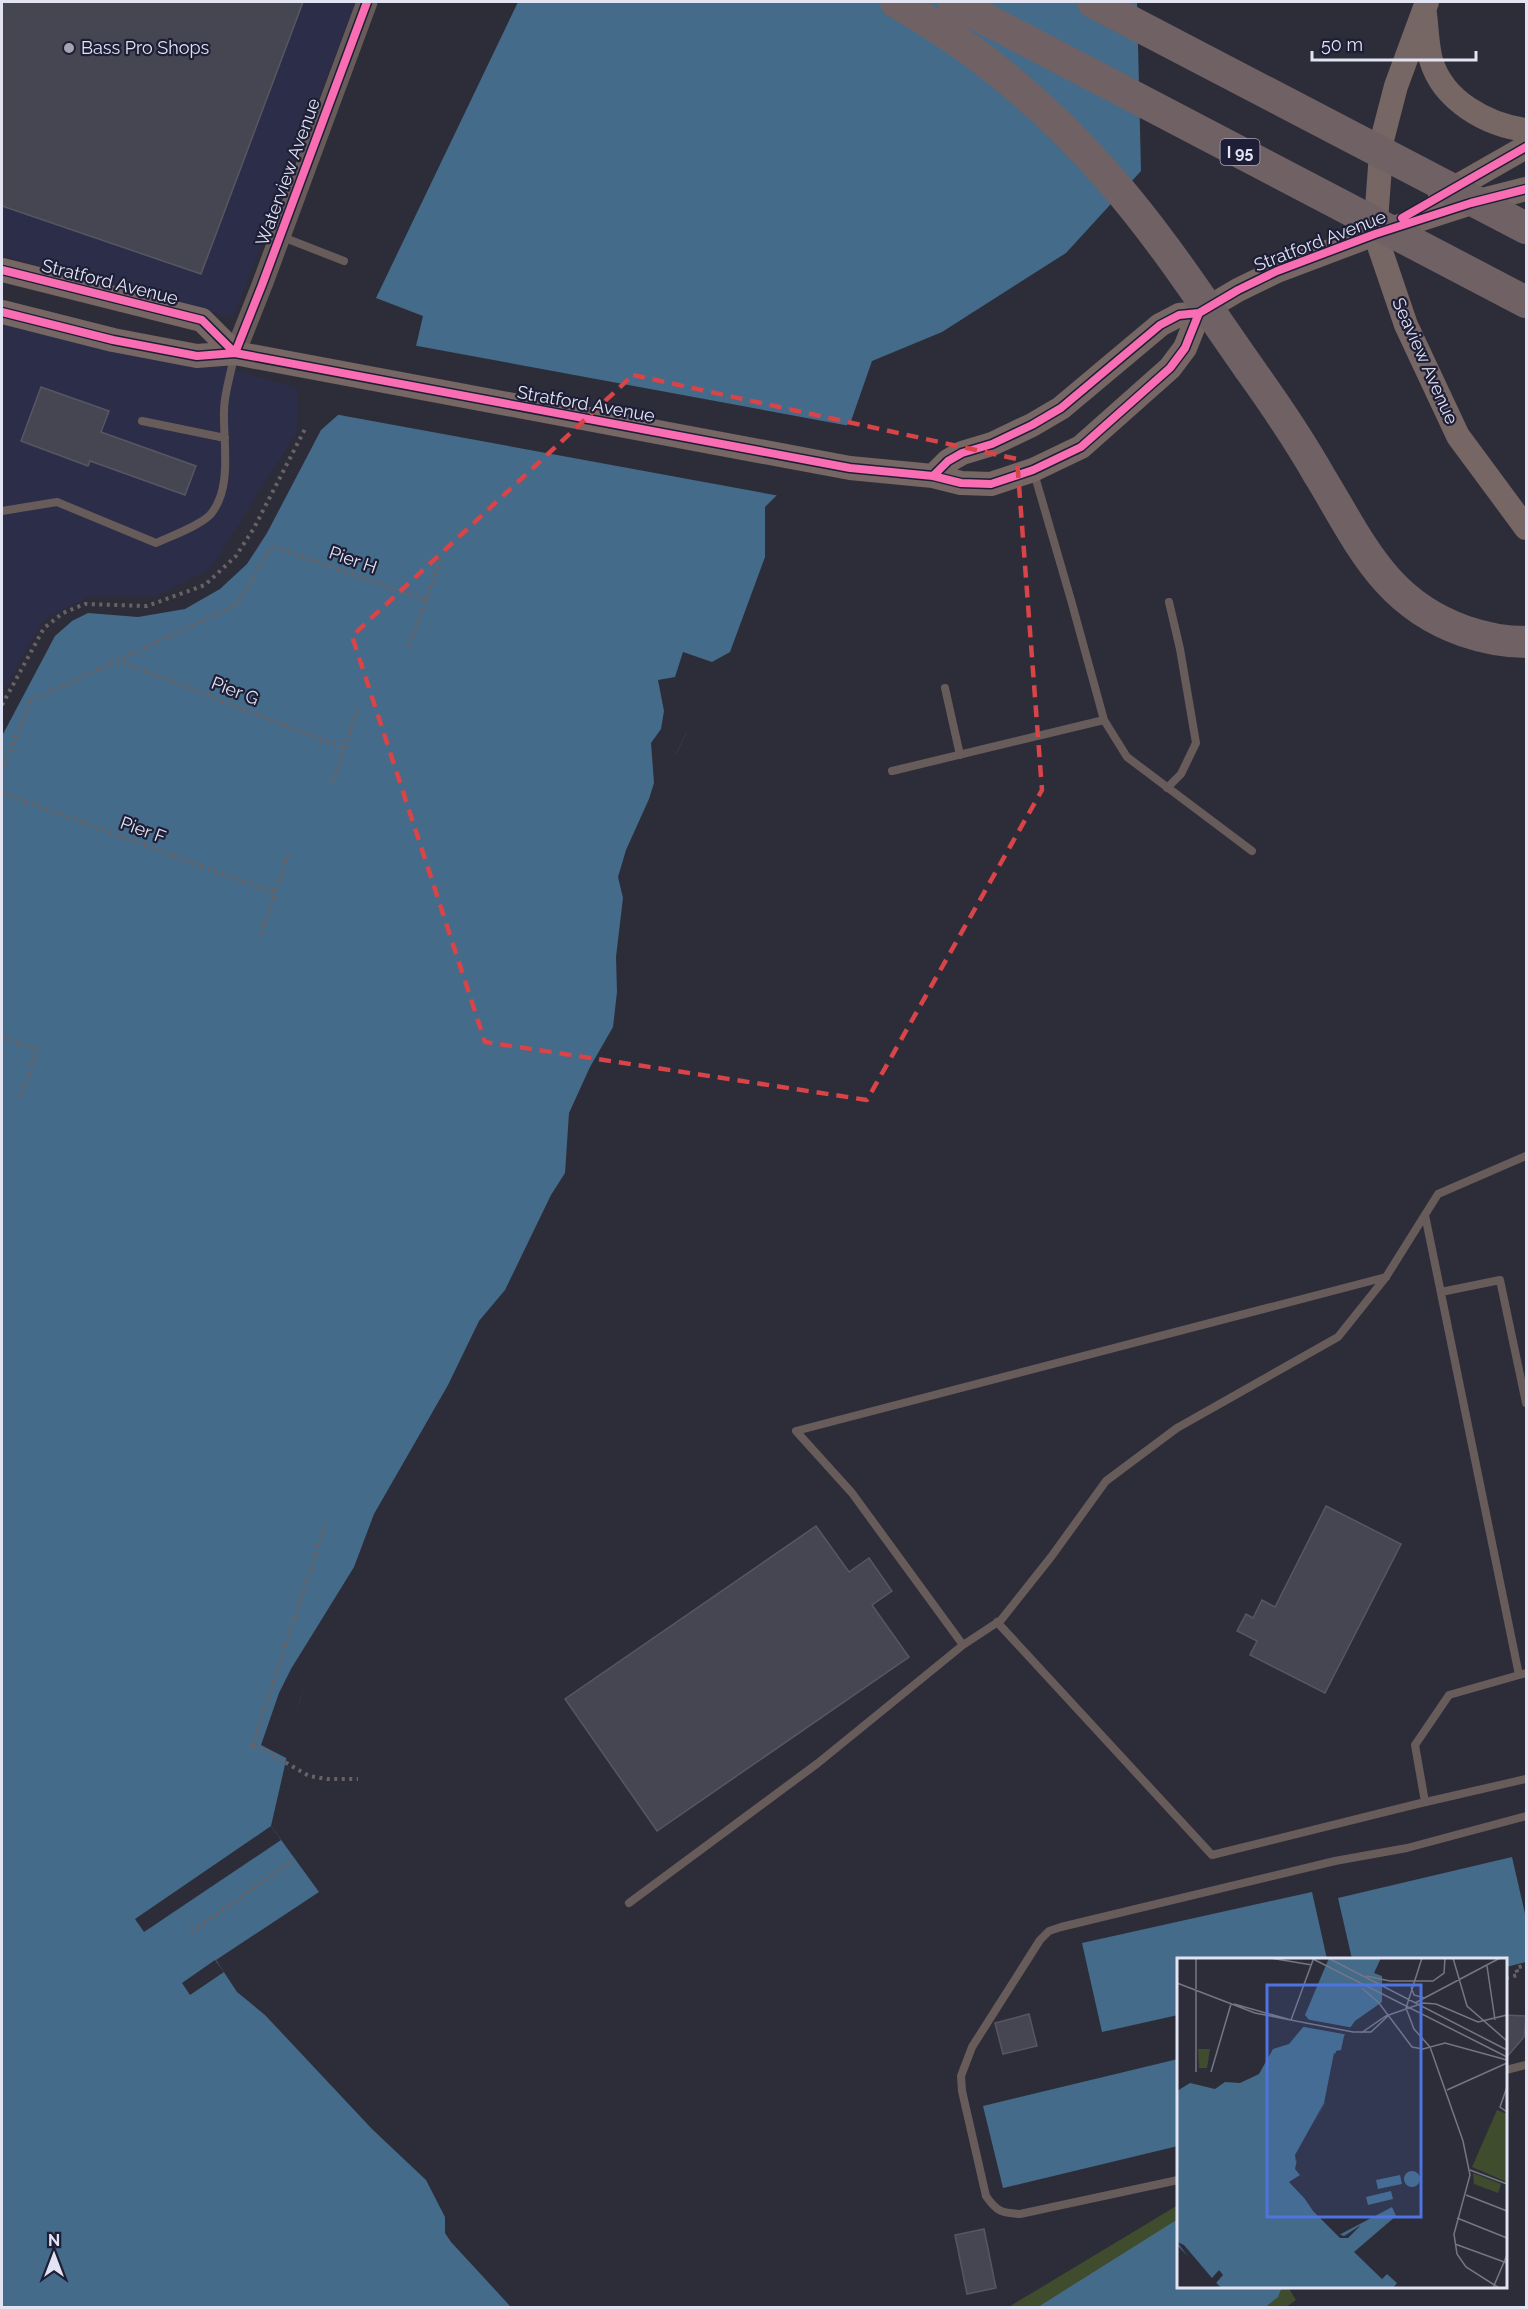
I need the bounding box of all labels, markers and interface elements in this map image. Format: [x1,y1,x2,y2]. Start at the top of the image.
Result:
scale bar [1312,24,1476,62]
text: 50 m [1321,34,1363,55]
place label: Bass Pro Shops [81,37,210,58]
marker: Bass Pro Shops [62,41,76,55]
street label: Waterview Avenue [251,95,324,249]
road number: I 95 [1220,139,1260,165]
street label: Stratford Avenue [1251,206,1389,275]
street label: Stratford Avenue [40,254,181,309]
street label: Seaview Avenue [1388,294,1463,428]
street label: Stratford Avenue [515,381,657,426]
street label: Pier H [326,542,380,578]
street label: Pier G [209,672,262,709]
street label: Pier F [118,812,169,847]
inset map [1177,1958,1507,2288]
north arrow [24,2225,84,2285]
text: N [48,2231,60,2250]

